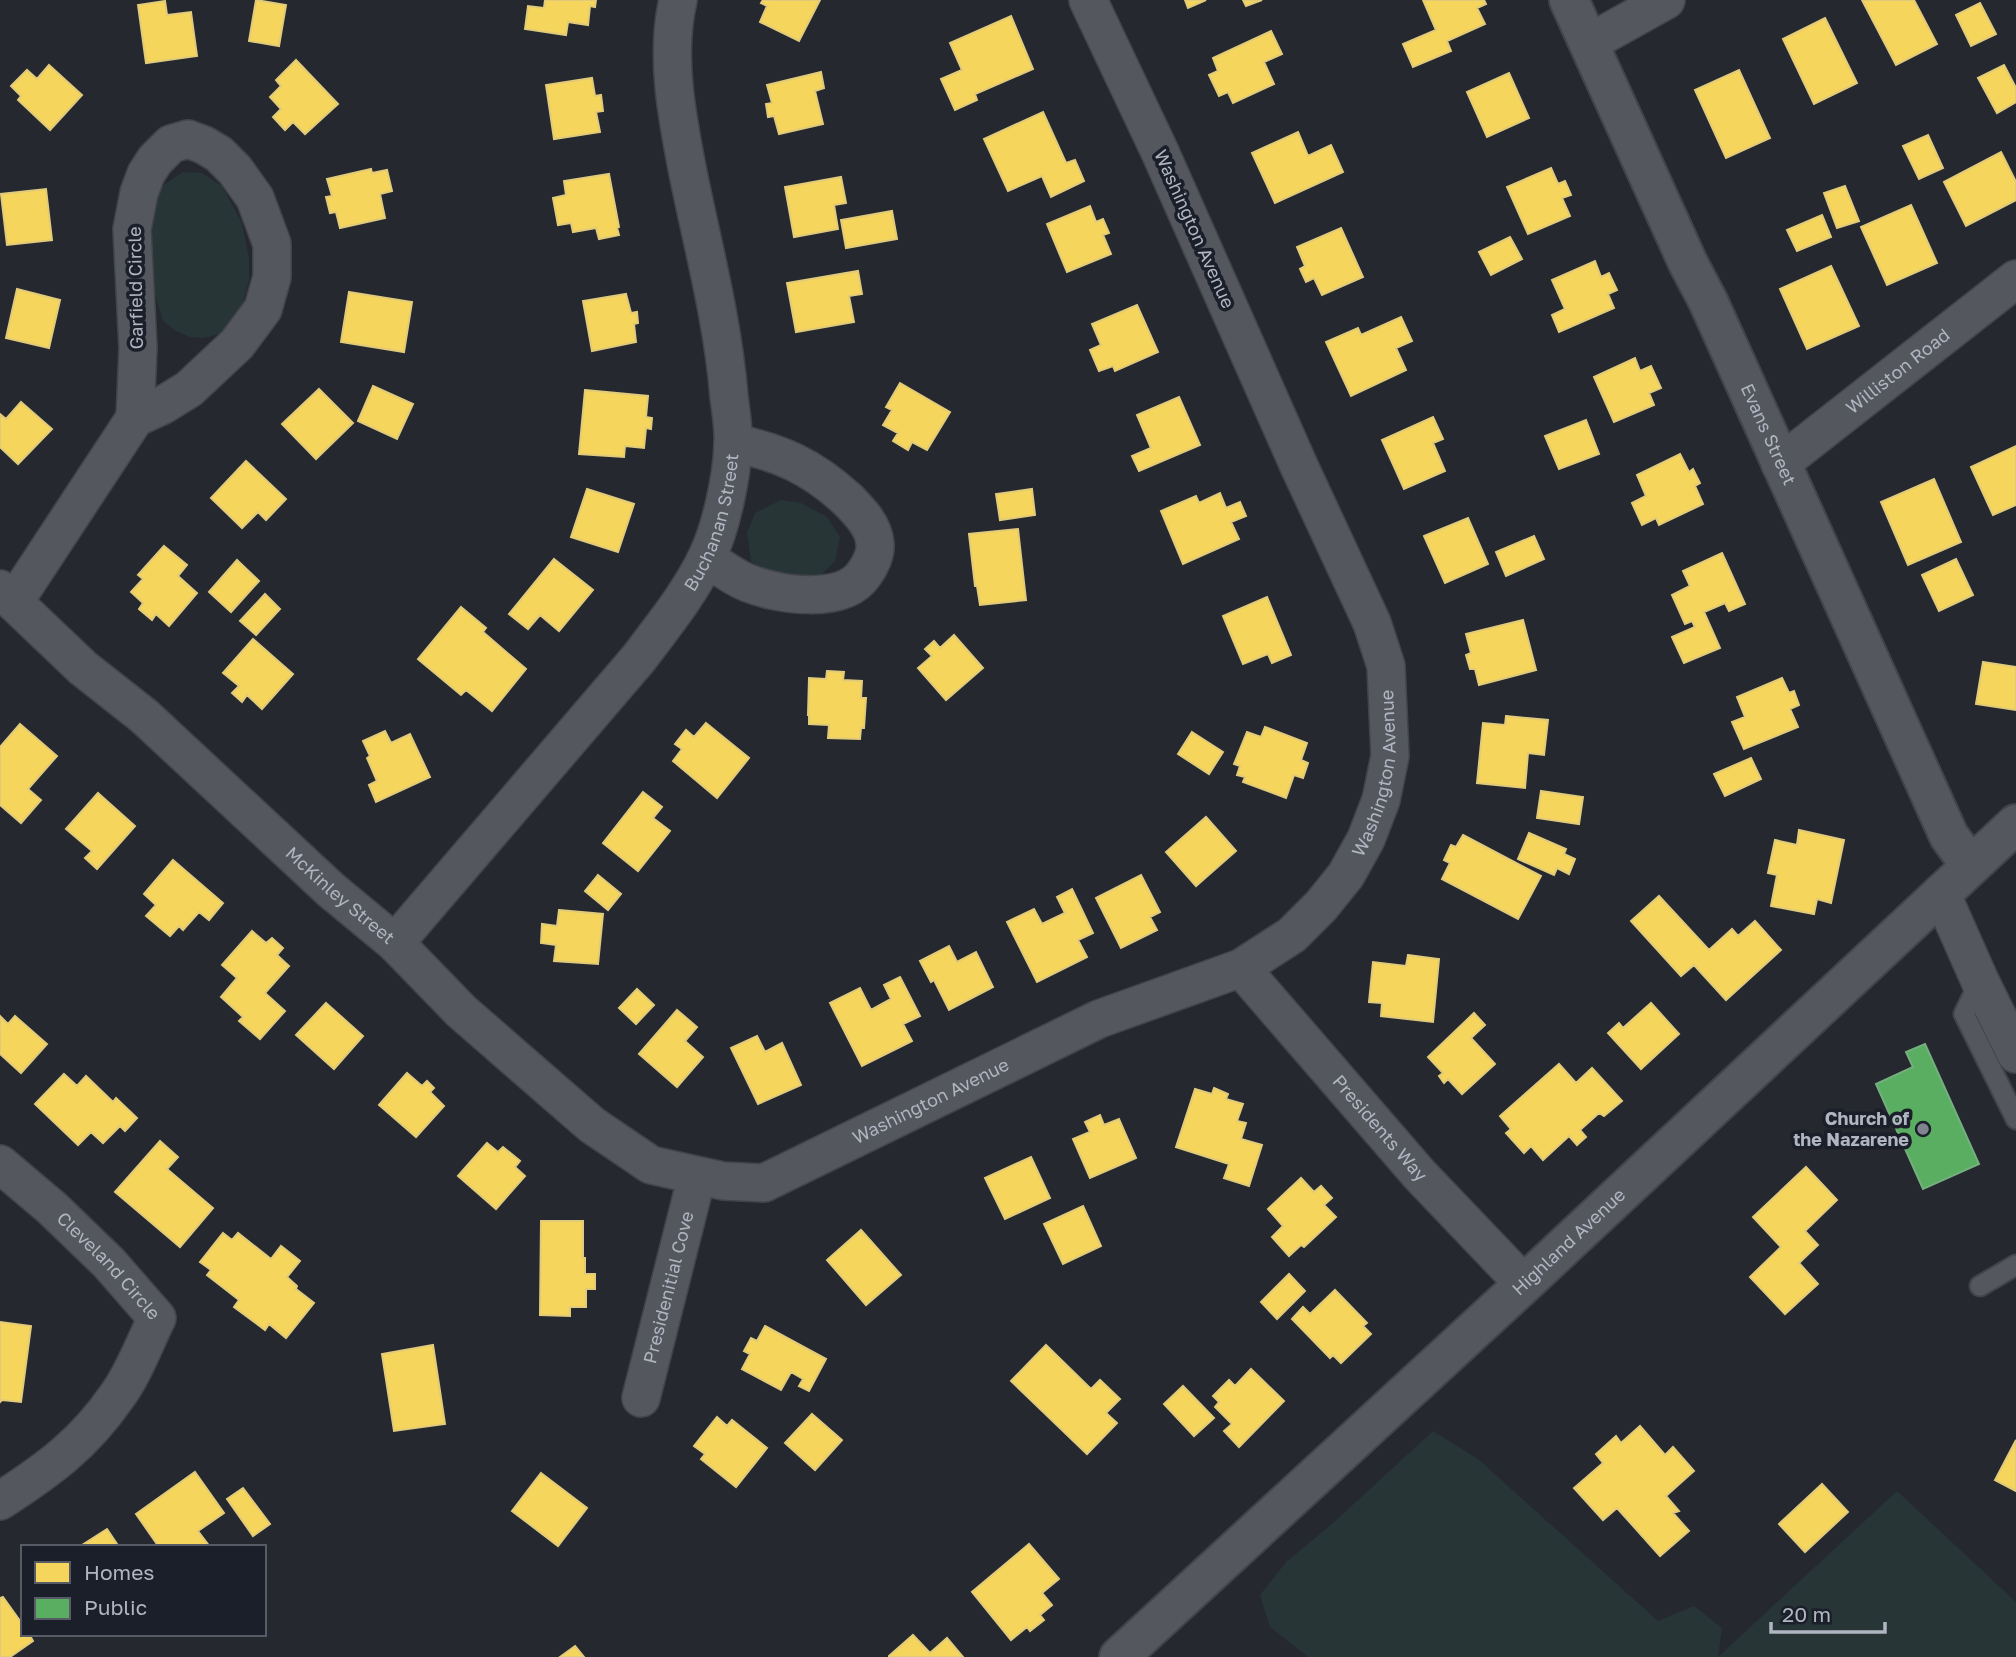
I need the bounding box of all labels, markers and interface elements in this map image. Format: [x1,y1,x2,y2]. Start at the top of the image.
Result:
street label: Washington Avenue [1150,146,1240,311]
street label: Garfield Circle [123,226,147,350]
street label: Williston Road [1841,323,1954,418]
street label: Evans Street [1737,380,1801,488]
street label: Buchanan Street [679,453,742,595]
street label: Washington Avenue [1346,689,1400,860]
street label: McKinley Street [282,842,399,948]
street label: Washington Avenue [849,1053,1012,1148]
street label: Presidents Way [1328,1070,1432,1186]
place label: Church of the Nazarene [1793,1107,1909,1150]
marker: Church of the Nazarene [1915,1121,1931,1137]
street label: Highland Avenue [1507,1183,1629,1300]
street label: Cleveland Circle [53,1207,165,1324]
street label: Presidenitial Cove [638,1209,698,1366]
legend [21,1545,266,1636]
text: Homes [84,1559,154,1585]
scale bar [1771,1590,1885,1634]
text: Public [84,1594,147,1620]
text: 20 m [1782,1601,1831,1627]

